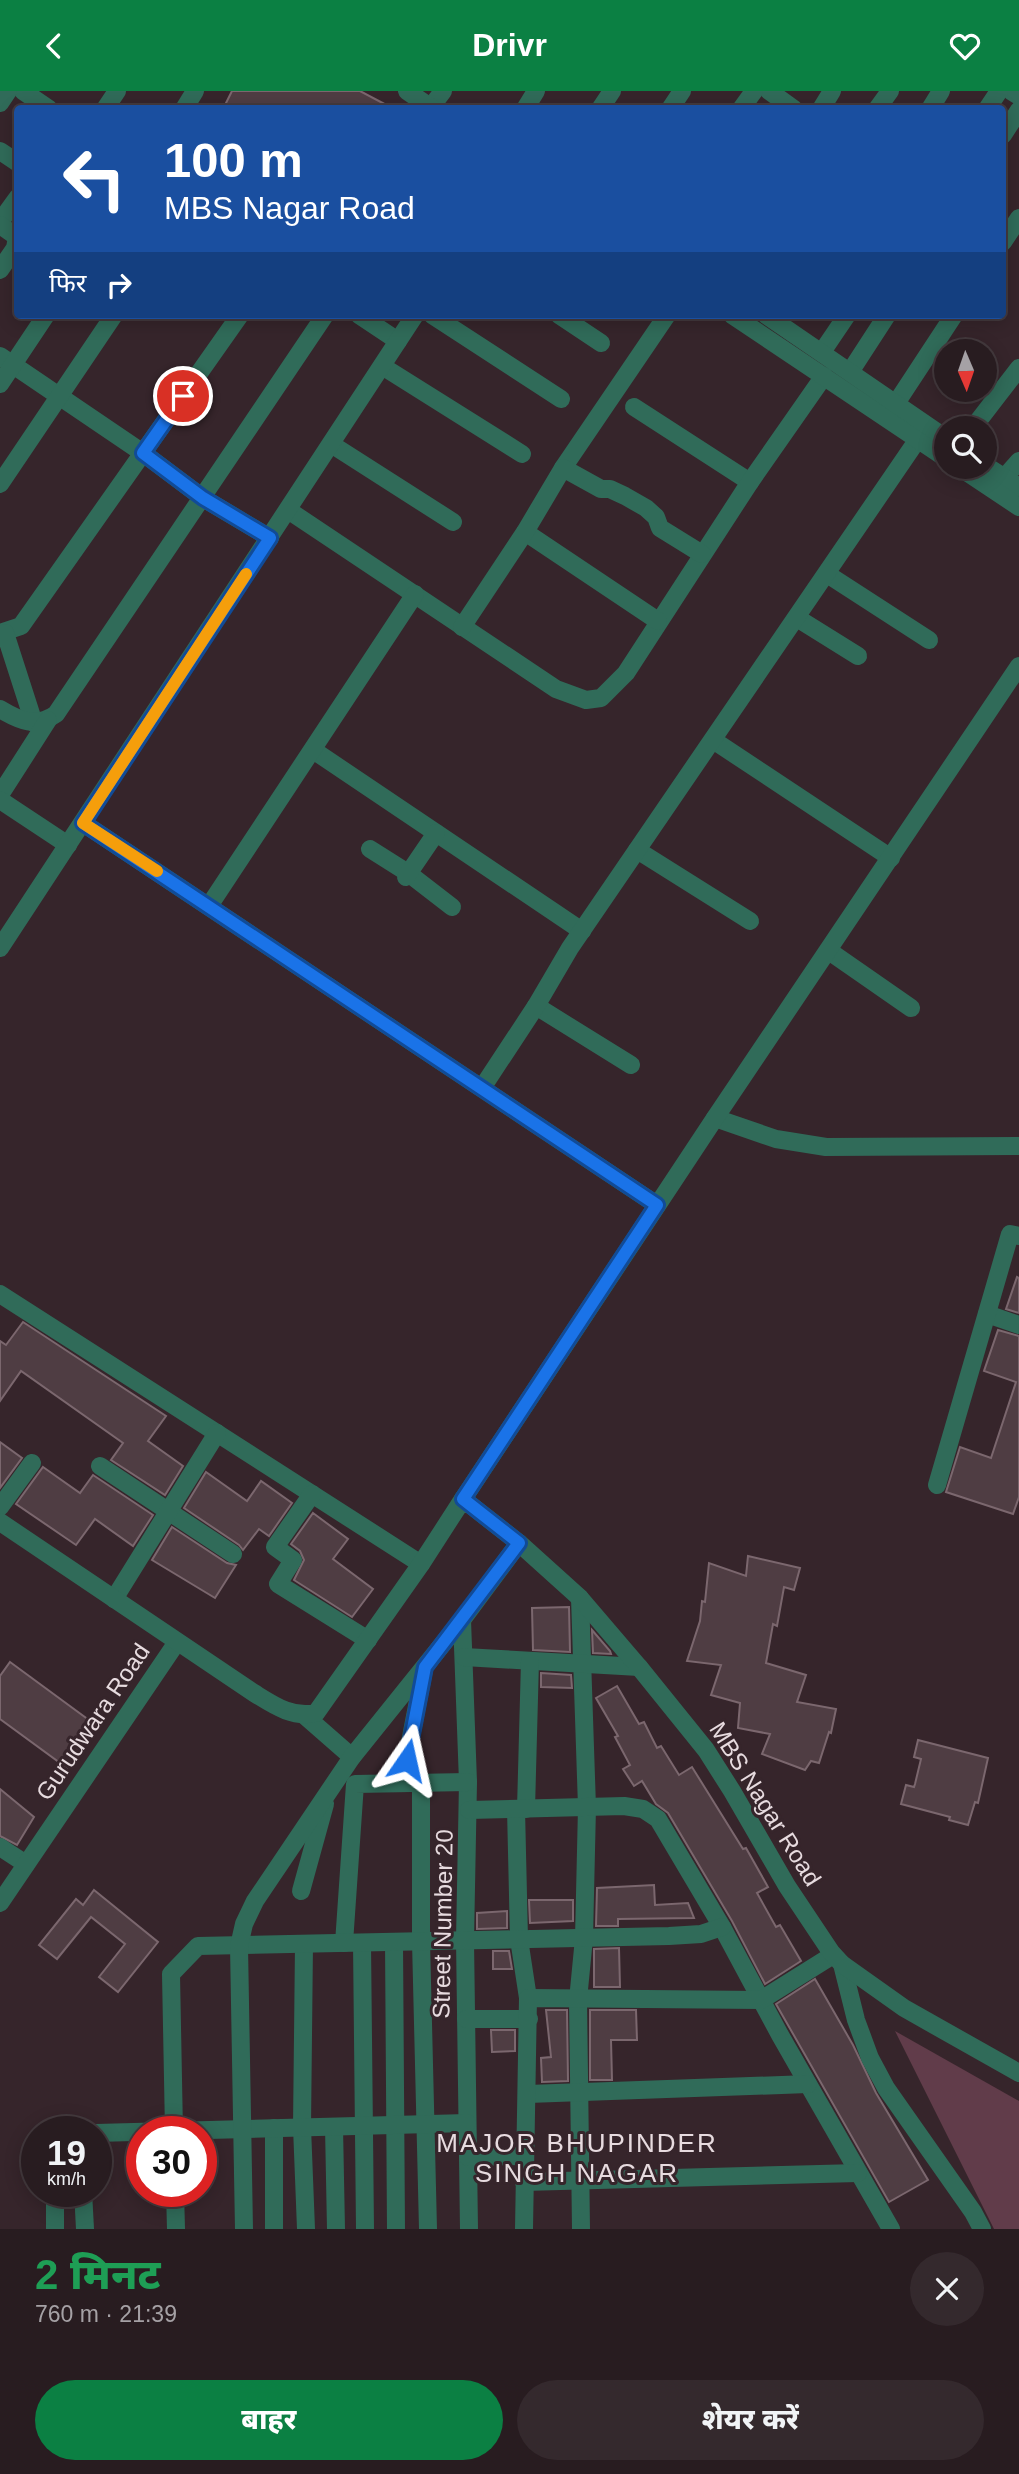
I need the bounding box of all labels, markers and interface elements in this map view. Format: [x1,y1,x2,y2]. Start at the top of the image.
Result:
icon: back [35,27,73,65]
text: Drivr [472,27,547,63]
icon: heart [946,27,984,65]
icon: left [49,133,140,224]
text: 100 m [164,133,303,187]
text: MBS Nagar Road [164,190,415,226]
icon: right [100,266,138,304]
text: फिर [49,268,86,298]
north arrow [934,339,998,403]
map controls [934,339,997,479]
pin [153,366,213,426]
icon: arrive [164,377,202,415]
button: search [934,416,997,479]
street label: Gurudwara Road [30,1638,155,1805]
street label: MBS Nagar Road [704,1717,827,1891]
position arrow [370,1723,444,1797]
street label: Street Number 20 [427,1829,458,2019]
speed limit sign: 30 [126,2116,217,2207]
district label: MAJOR BHUPINDER SINGH NAGAR [436,2128,718,2188]
text: 19 [47,2133,86,2172]
text: km/h [47,2169,86,2189]
text: 2 मिनट [35,2251,160,2298]
button: close [910,2252,984,2326]
text: 760 m · 21:39 [35,2301,177,2327]
button: बाहर [35,2380,503,2460]
button: शेयर करें [517,2380,984,2460]

